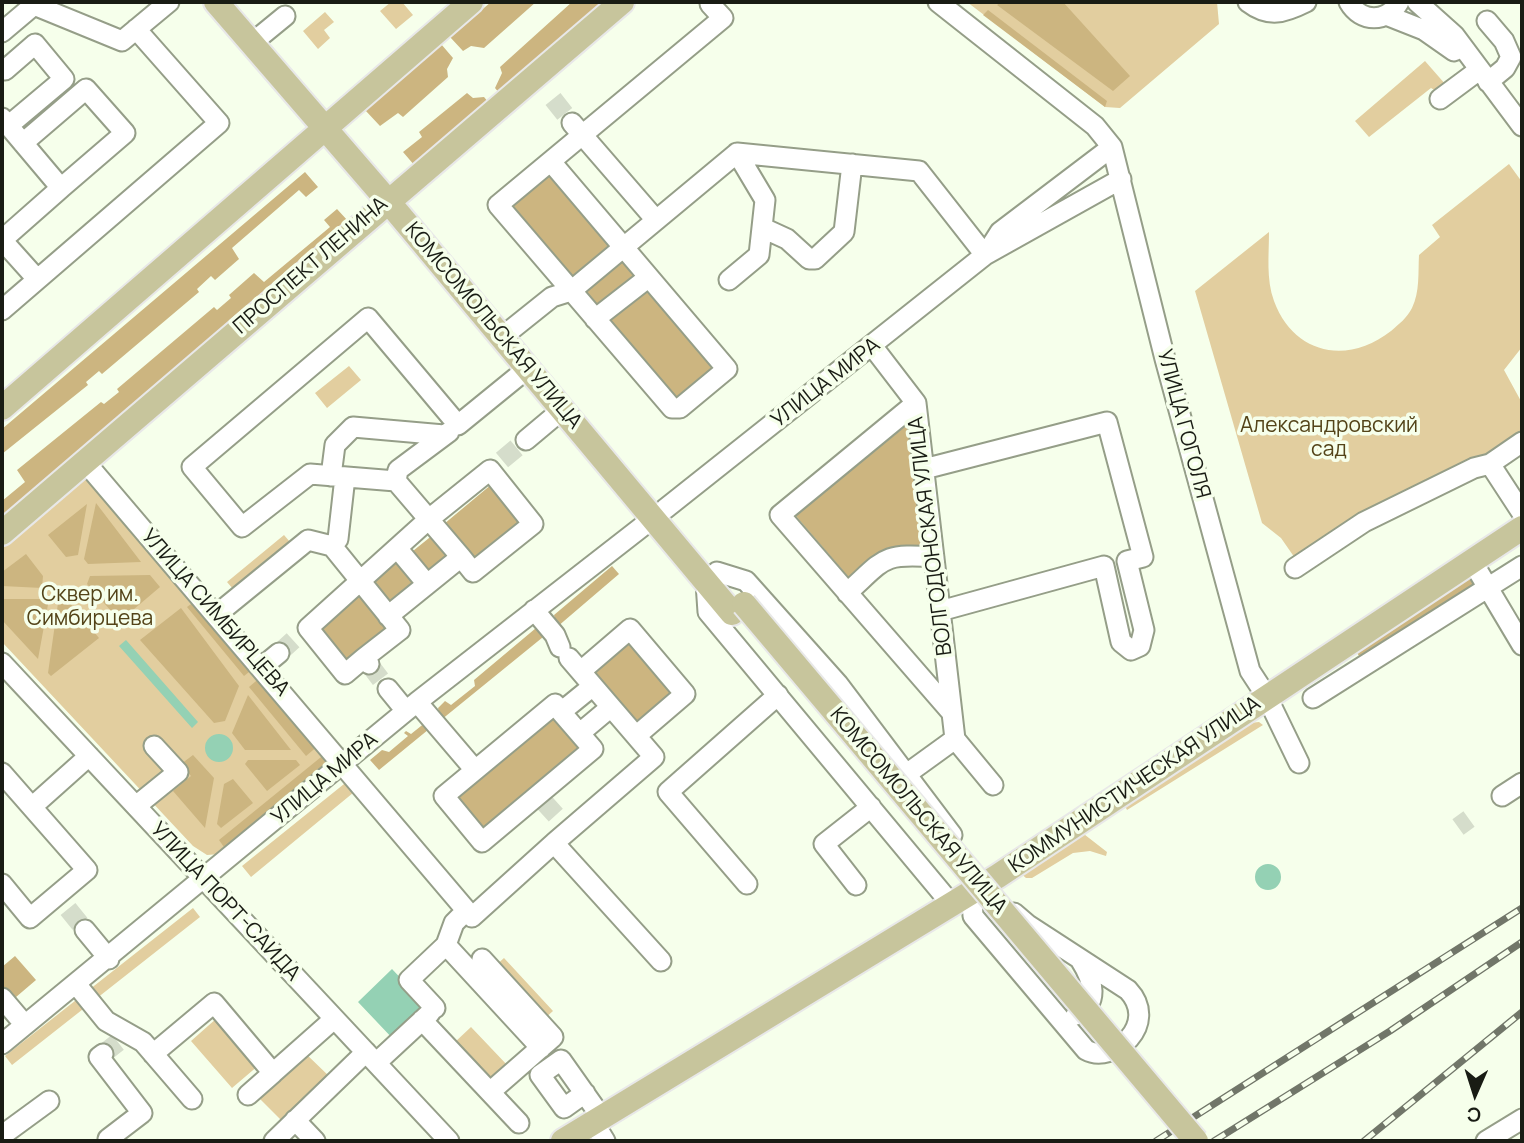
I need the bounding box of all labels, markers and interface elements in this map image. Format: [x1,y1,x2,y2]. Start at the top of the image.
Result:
street label: ПРОСПЕКТ ЛЕНИНА [229,192,393,340]
street label: КОМСОМОЛЬСКАЯ УЛИЦА [399,218,587,434]
street label: УЛИЦА МИРА [767,333,885,433]
street label: УЛИЦА ГОГОЛЯ [1151,347,1215,501]
park label: Александровский сад [1240,413,1418,463]
street label: ВОЛГОДОНСКАЯ УЛИЦА [904,415,958,657]
street label: УЛИЦА СИМБИРЦЕВА [136,524,294,702]
park label: Сквер им. Симбирцева [27,582,153,632]
street label: КОММУНИСТИЧЕСКАЯ УЛИЦА [1004,691,1266,879]
street label: КОМСОМОЛЬСКАЯ УЛИЦА [824,703,1012,919]
street label: УЛИЦА МИРА [267,727,383,831]
street label: УЛИЦА ПОРТ-САИДА [145,817,305,987]
north arrow [1440,1059,1510,1129]
text: С [1466,1102,1482,1128]

